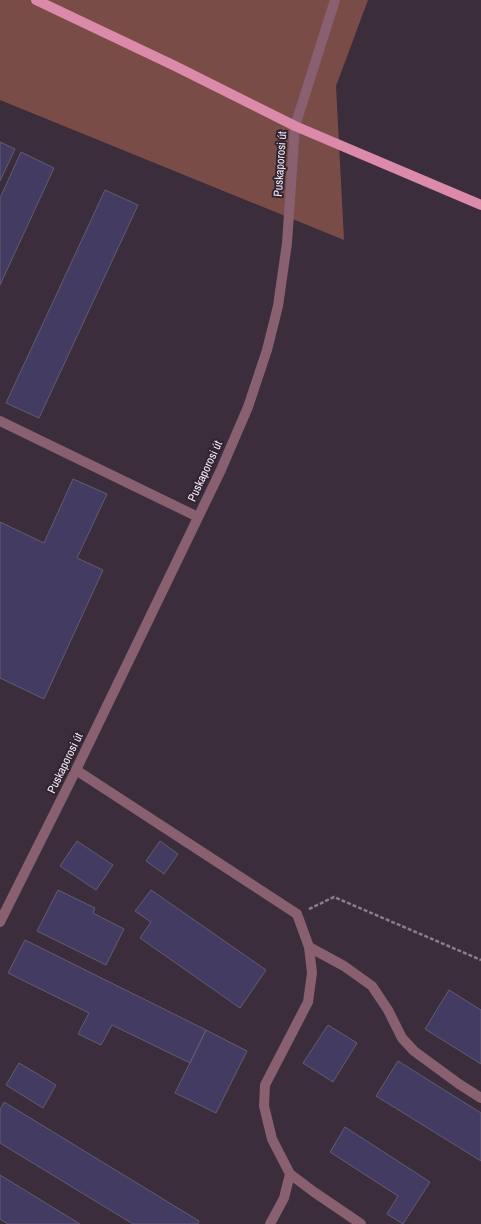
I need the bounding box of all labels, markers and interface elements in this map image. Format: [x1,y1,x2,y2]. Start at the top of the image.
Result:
street label: Puskaporosi út [270,130,290,197]
street label: Puskaporosi út [184,438,226,504]
street label: Puskaporosi út [43,730,87,796]

